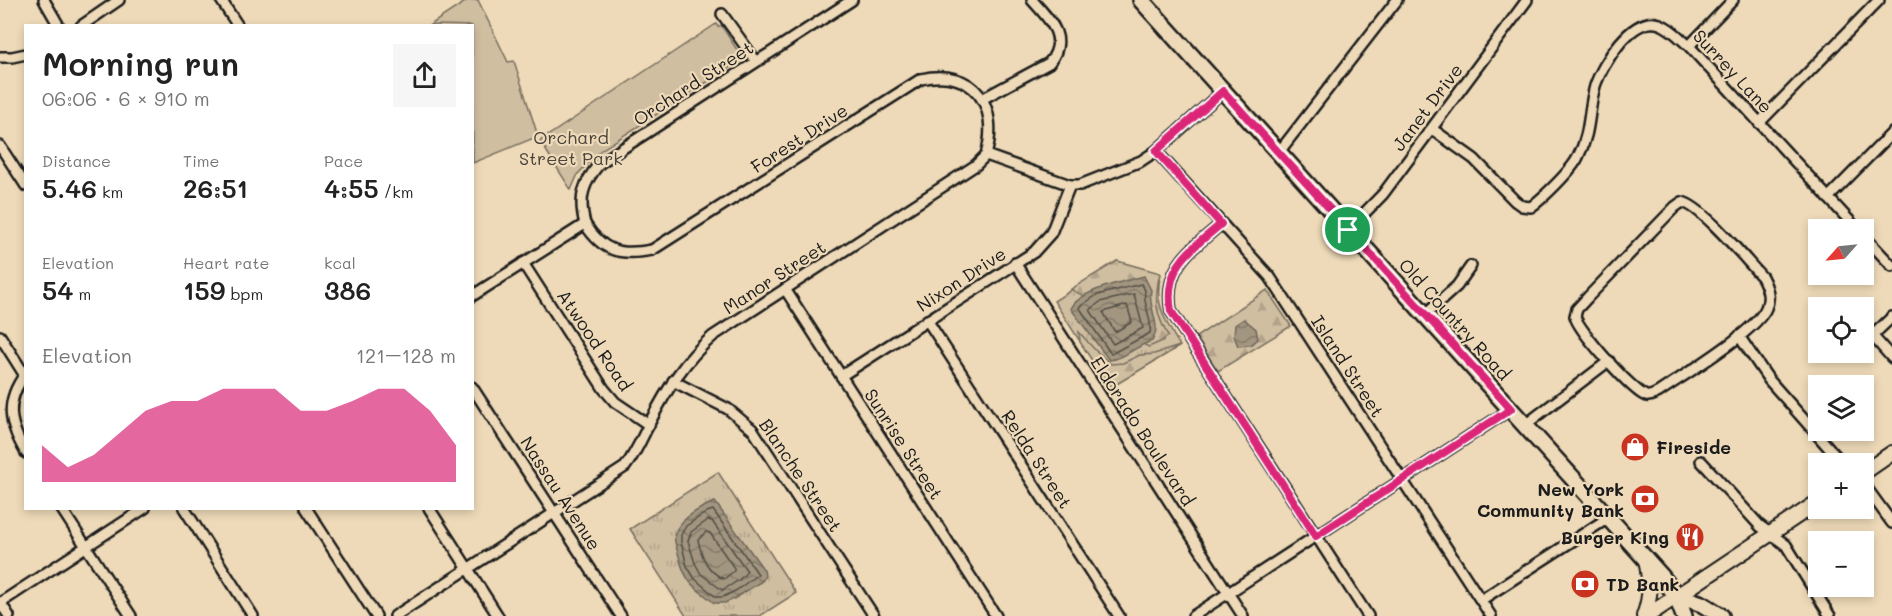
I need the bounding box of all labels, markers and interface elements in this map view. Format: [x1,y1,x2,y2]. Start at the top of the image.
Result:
street label: Surrey Lane [1688,24,1778,118]
street label: Orchard Street [628,35,758,131]
text: Morning run [42,41,239,84]
button: share [393,44,456,107]
street label: Janet Drive [1386,58,1468,156]
text: 06:06 · 6 × 910 m [42,85,210,111]
street label: Forest Drive [746,98,852,178]
park label: Orchard Street Park [519,125,623,170]
text: Distance [42,150,111,171]
text: Time [183,150,219,171]
text: Pace [324,150,363,171]
text: 5.46 [42,171,97,205]
text: 26:51 [183,171,248,205]
text: 4:55 [324,171,379,205]
text: km [97,181,123,202]
text: /km [379,181,413,202]
pin [1322,204,1373,255]
icon: arrive [1331,213,1364,246]
north arrow [1808,219,1874,285]
map controls [1808,219,1874,597]
street label: Manor Street [718,235,830,319]
street label: Nixon Drive [912,241,1010,317]
text: Elevation [42,252,114,273]
text: Heart rate [183,252,269,273]
text: kcal [324,252,356,273]
street label: Old Country Road [1394,253,1516,385]
text: 54 [42,273,73,307]
text: 159 [183,273,225,307]
text: 386 [324,273,371,307]
text: m [73,283,91,304]
text: bpm [225,283,263,304]
street label: Atwood Road [552,284,638,396]
button: locate [1808,297,1874,363]
street label: Island Street [1306,310,1390,422]
text: Elevation [42,342,132,368]
text: 121–128 m [356,342,456,368]
street label: Eldorado Boulevard [1086,352,1200,510]
button: layers [1808,375,1874,441]
street label: Sunrise Street [859,384,949,504]
street label: Relda Street [996,405,1078,513]
street label: Blanche Street [754,414,848,536]
street label: Nassau Avenue [515,431,607,555]
shop icon: Fireside [1619,431,1651,463]
place label: Fireside [1656,435,1731,459]
button: + [1808,453,1874,519]
place label: New York Community Bank [1477,477,1624,522]
bank icon: New York Community Bank [1629,483,1661,515]
restaurant icon: Burger King [1674,521,1706,553]
place label: Burger King [1561,525,1669,549]
button: − [1808,531,1874,597]
bank icon: TD Bank [1569,568,1601,600]
place label: TD Bank [1606,572,1679,596]

